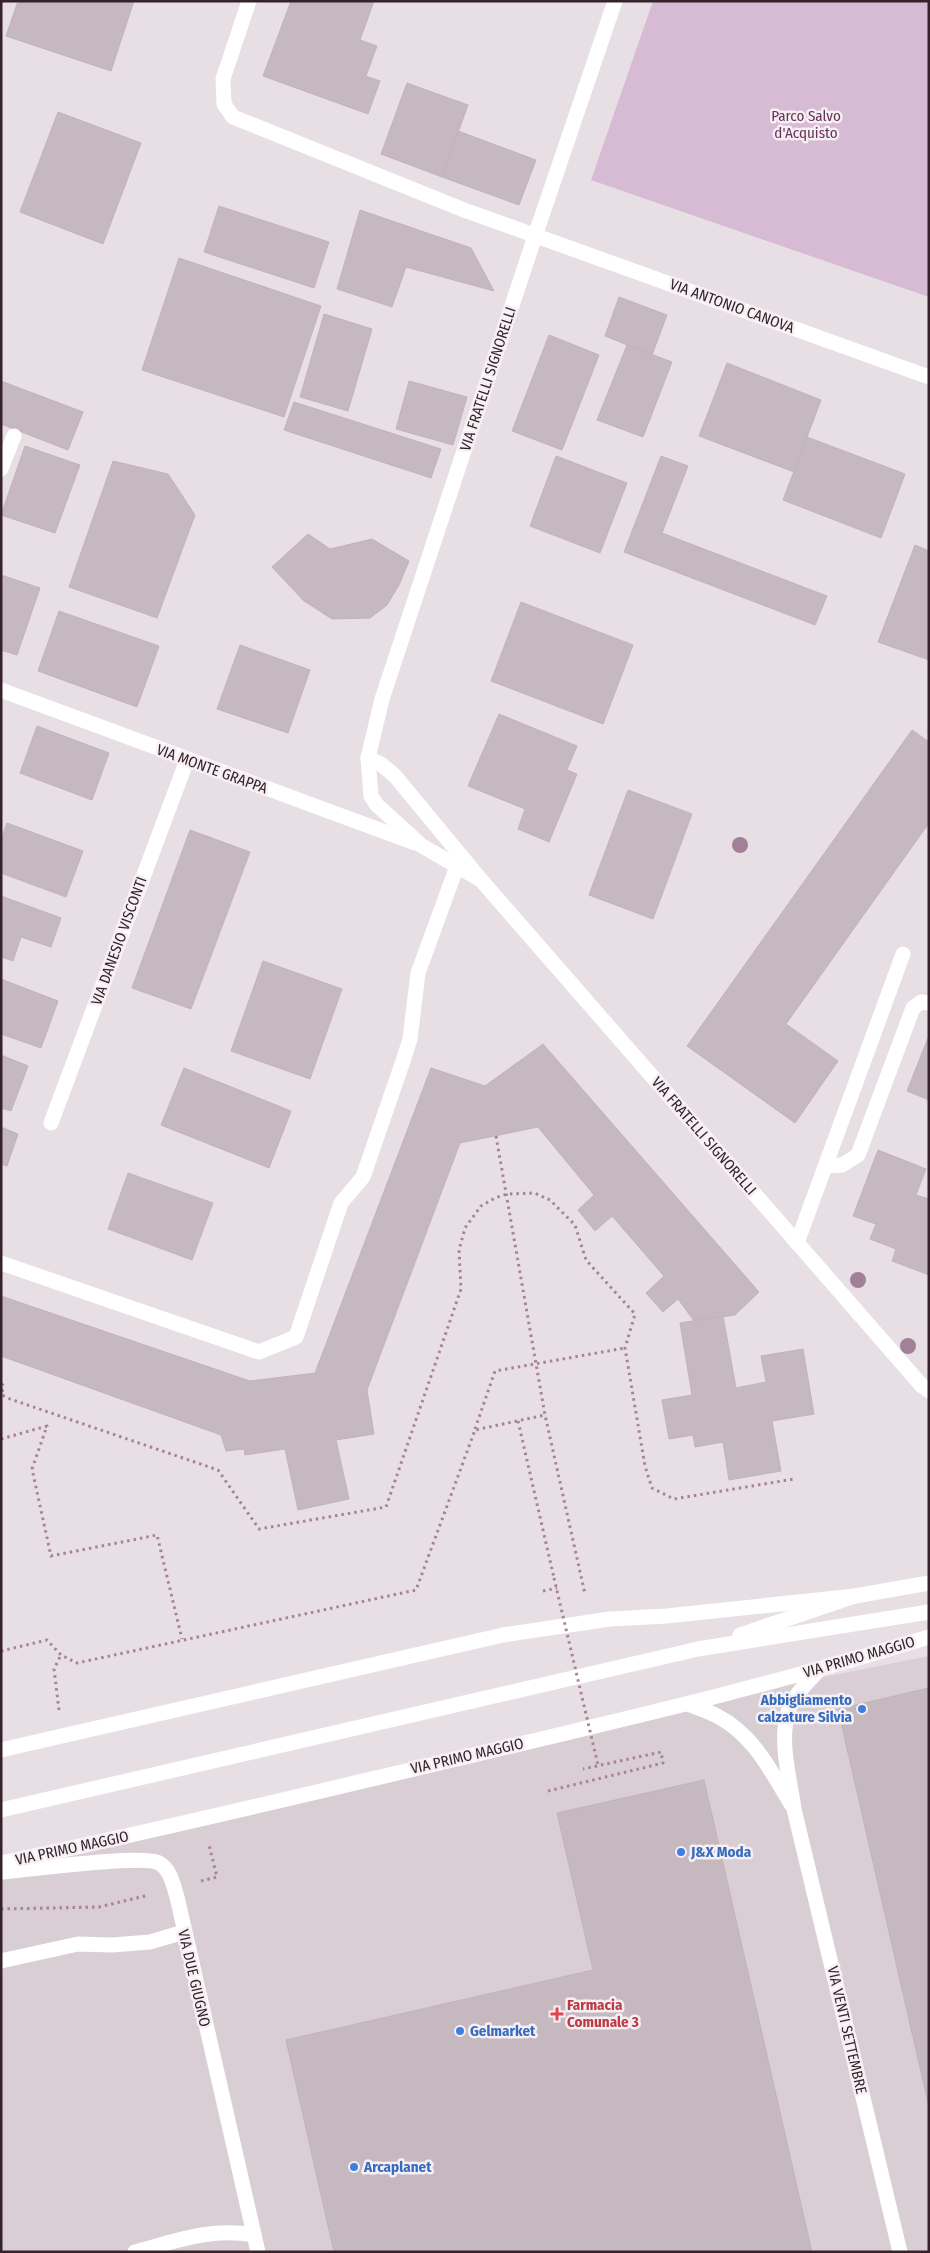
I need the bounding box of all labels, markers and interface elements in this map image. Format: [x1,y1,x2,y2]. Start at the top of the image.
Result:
park label: Parco Salvo d'Acquisto [771,107,841,142]
street label: VIA ANTONIO CANOVA [667,275,797,337]
street label: VIA FRATELLI SIGNORELLI [456,305,520,453]
street label: VIA MONTE GRAPPA [154,741,270,797]
street label: VIA DANESIO VISCONTI [87,874,151,1008]
street label: VIA FRATELLI SIGNORELLI [648,1073,760,1199]
street label: VIA PRIMO MAGGIO [801,1632,917,1682]
place label: Abbigliamento calzature Silvia [758,1691,853,1726]
marker: Abbigliamento calzature Silvia [856,1703,868,1715]
street label: VIA PRIMO MAGGIO [409,1734,525,1778]
street label: VIA PRIMO MAGGIO [14,1827,130,1869]
place label: J&X Moda [690,1843,752,1861]
marker: J&X Moda [675,1846,687,1858]
street label: VIA DUE GIUGNO [174,1927,214,2029]
street label: VIA VENTI SETTEMBRE [824,1964,870,2096]
place label: Farmacia Comunale 3 [567,1996,639,2031]
marker: Farmacia Comunale 3 [551,2008,563,2020]
place label: Gelmarket [470,2022,536,2040]
marker: Gelmarket [454,2025,466,2037]
place label: Arcaplanet [363,2158,432,2176]
marker: Arcaplanet [348,2161,360,2173]

